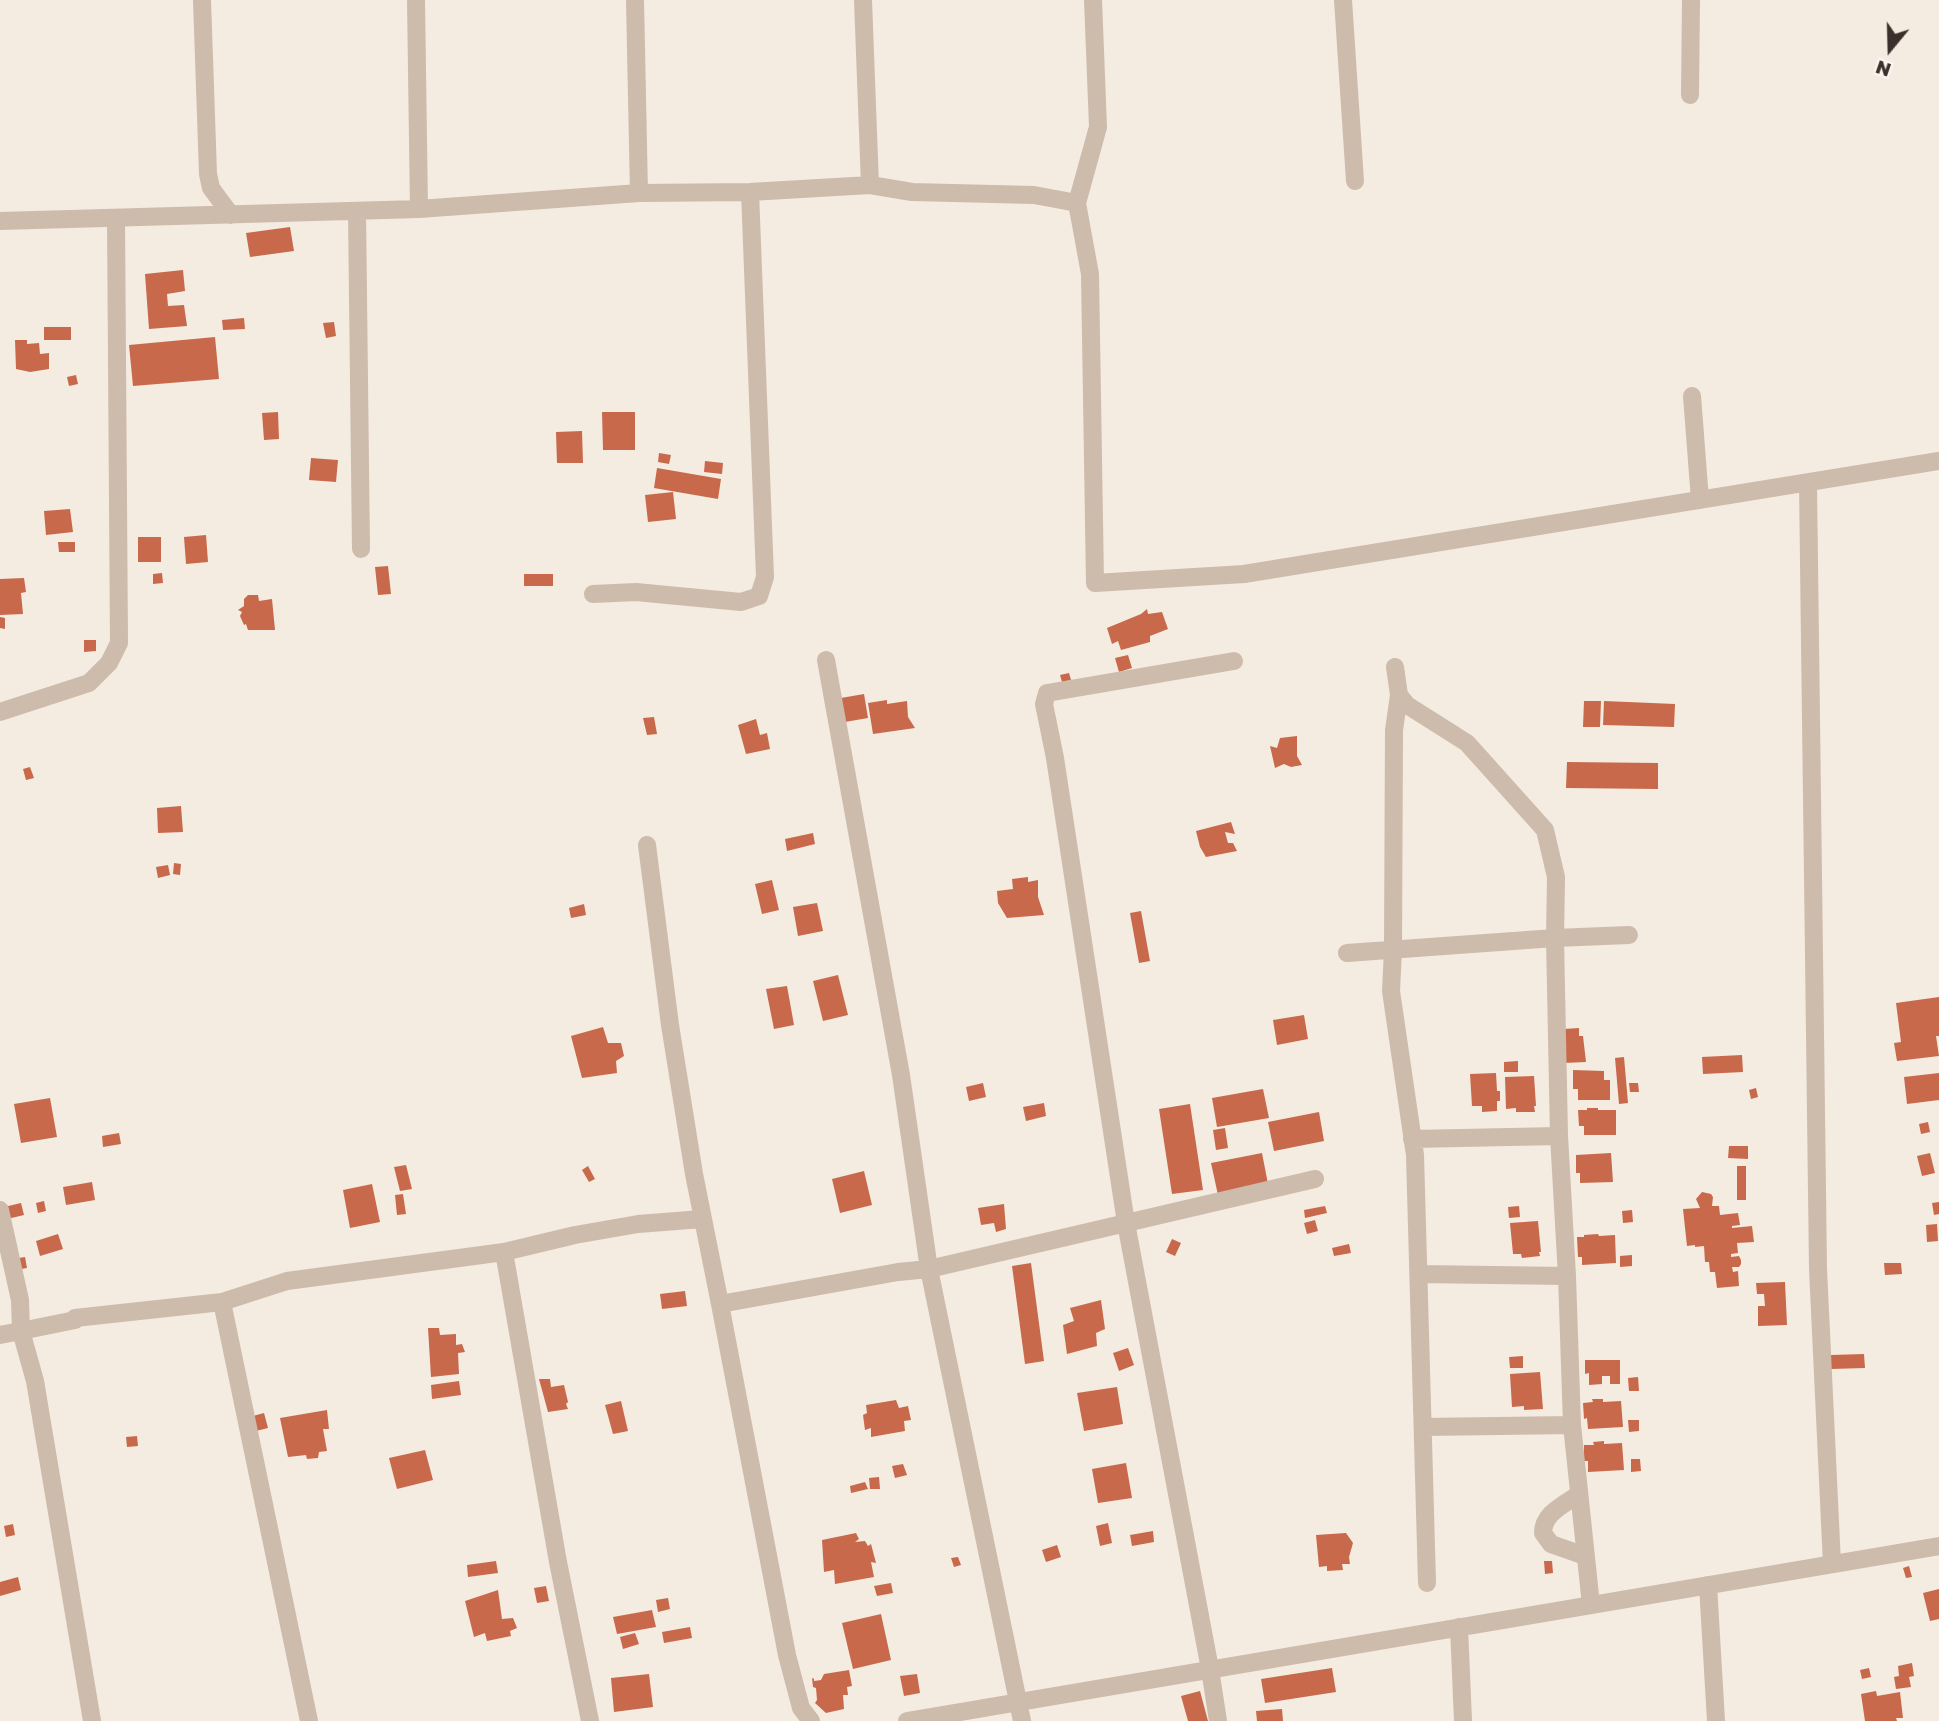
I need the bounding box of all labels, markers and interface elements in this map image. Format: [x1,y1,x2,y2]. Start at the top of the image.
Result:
north arrow [1855,14,1925,84]
text: N [1872,56,1894,83]

